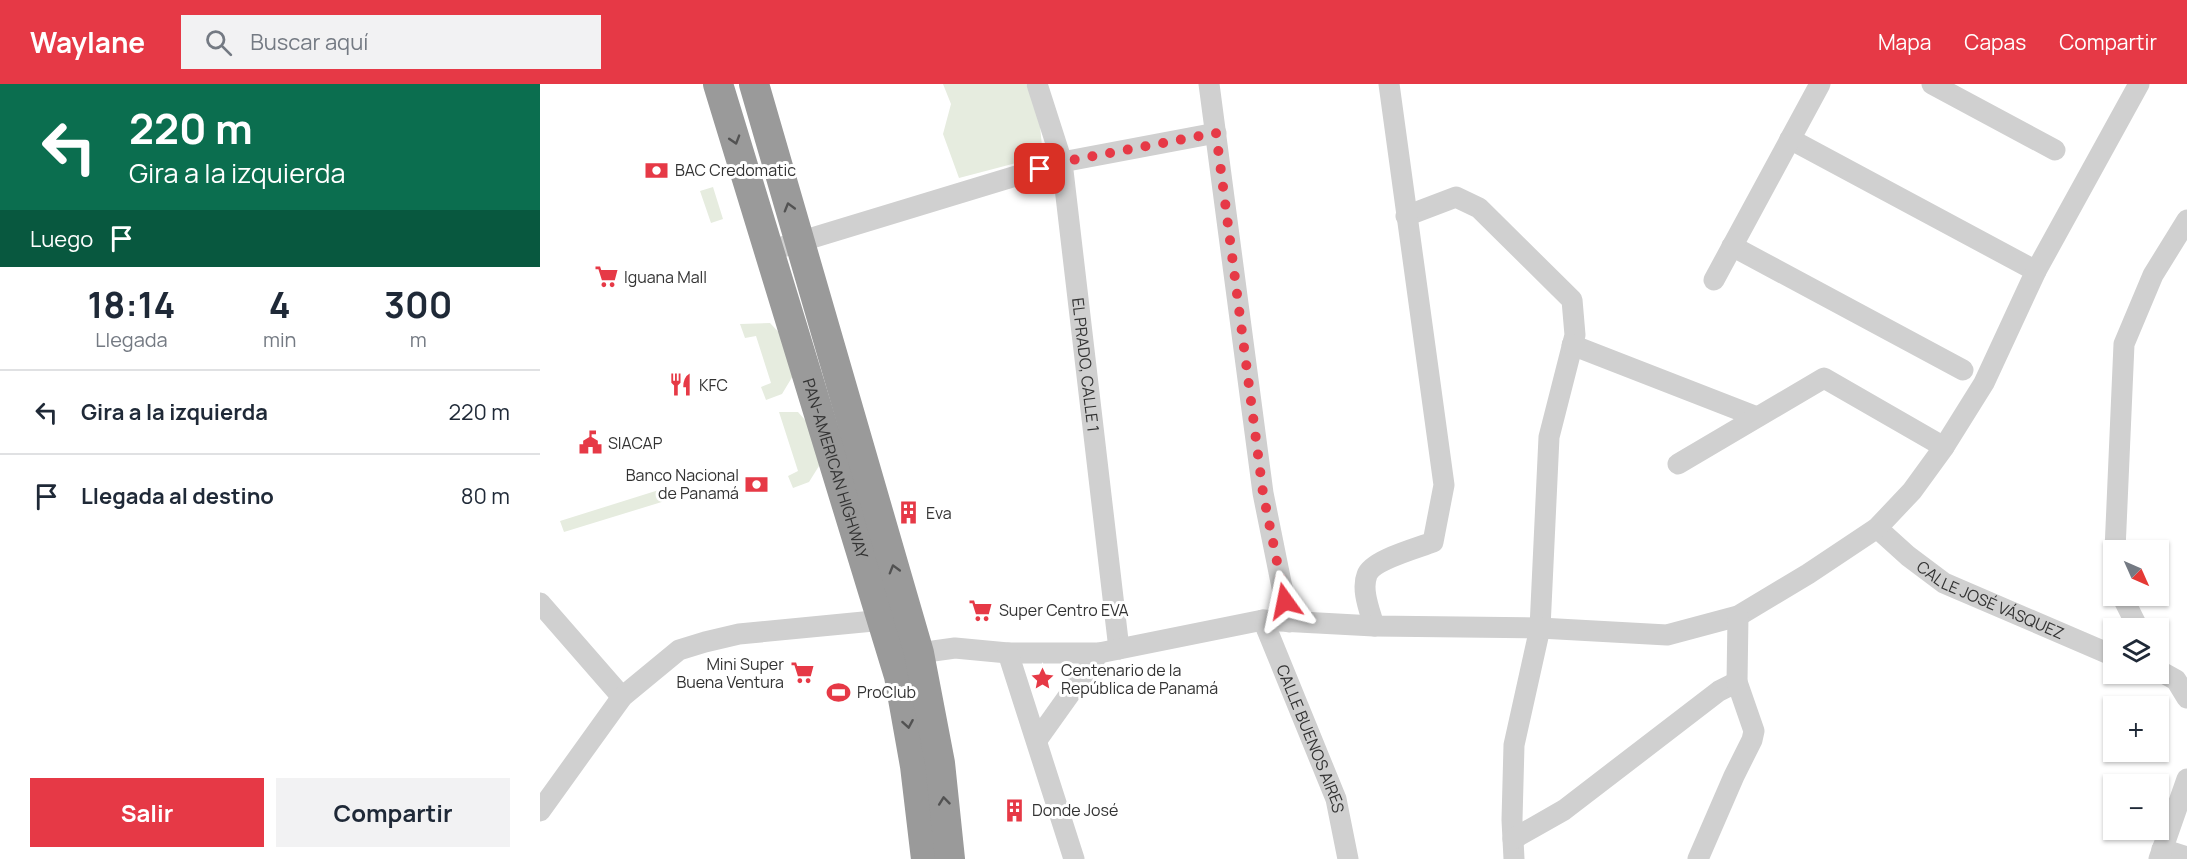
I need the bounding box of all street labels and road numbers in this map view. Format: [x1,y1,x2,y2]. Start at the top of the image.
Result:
street label: EL PRADO, CALLE 1 [1067,296,1104,433]
street label: PAN-AMERICAN HIGHWAY [798,376,874,561]
street label: CALLE JOSÉ VÁSQUEZ [1912,555,2068,644]
street label: CALLE BUENOS AIRES [1271,661,1350,815]

